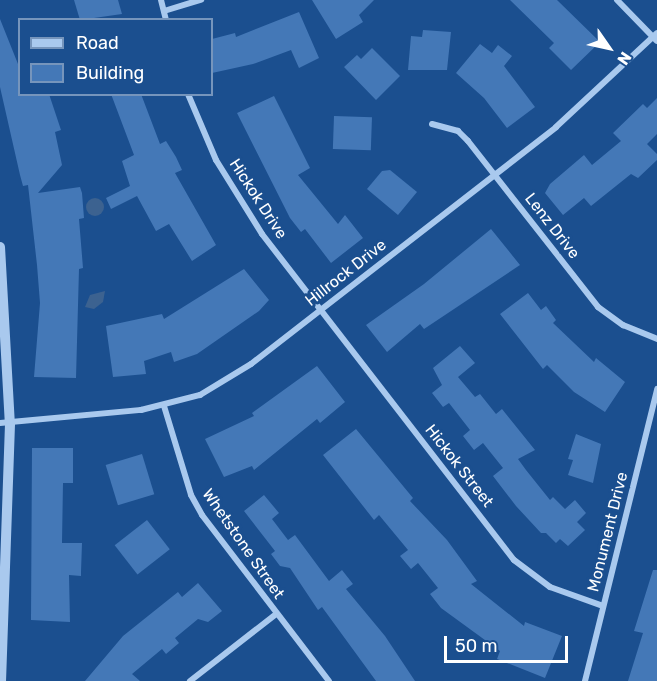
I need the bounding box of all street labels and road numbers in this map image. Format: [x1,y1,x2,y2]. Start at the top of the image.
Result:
street label: Hickok Drive [225,155,291,243]
street label: Lenz Drive [520,189,584,263]
street label: Hillrock Drive [302,235,390,311]
street label: Hickok Street [421,421,497,511]
street label: Monument Drive [584,470,632,594]
street label: Whetstone Street [198,485,288,603]

